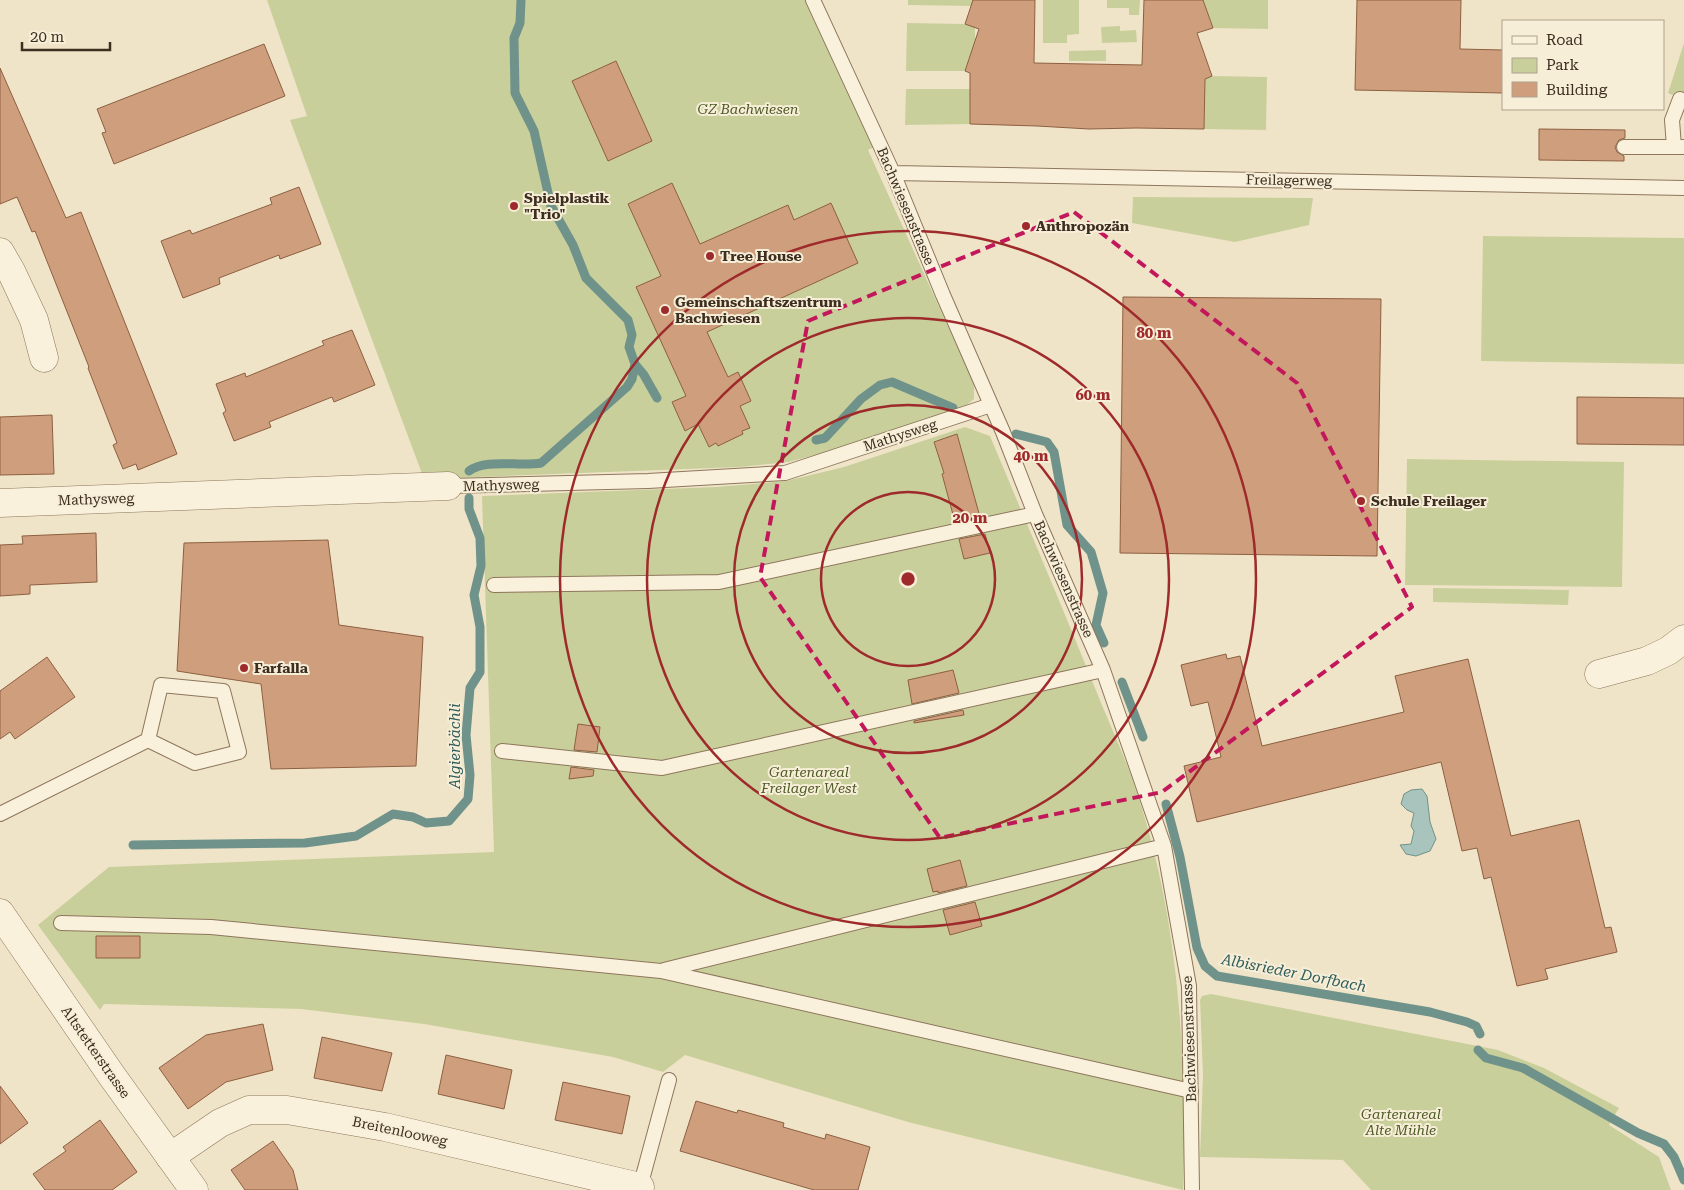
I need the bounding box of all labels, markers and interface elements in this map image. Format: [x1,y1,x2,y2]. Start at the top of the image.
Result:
scale bar [22,20,110,52]
legend [1502,20,1664,110]
text: 20 m [30,28,65,46]
text: Road [1546,31,1583,49]
text: Park [1546,56,1580,74]
text: Building [1546,81,1608,99]
park label: GZ Bachwiesen [698,101,799,117]
street label: Bachwiesenstrasse [874,145,938,268]
street label: Freilagerweg [1246,171,1332,189]
place label: Spielplastik "Trio" [524,190,610,222]
marker: Spielplastik "Trio" [508,200,520,212]
place label: Anthropozän [1036,218,1130,234]
marker: Anthropozän [1020,220,1032,232]
place label: Tree House [720,248,802,264]
marker: Tree House [704,250,716,262]
place label: Gemeinschaftszentrum Bachwiesen [675,294,842,326]
marker: Gemeinschaftszentrum Bachwiesen [659,304,671,316]
text: 80 m [1136,324,1172,342]
text: 60 m [1075,386,1111,404]
street label: Mathysweg [861,416,939,454]
text: 40 m [1013,447,1049,465]
street label: Mathysweg [463,476,539,494]
street label: Mathysweg [58,490,134,508]
place label: Schule Freilager [1371,493,1487,509]
marker: Schule Freilager [1355,495,1367,507]
text: 20 m [952,509,988,527]
street label: Bachwiesenstrasse [1031,518,1097,640]
centre of rings [899,570,917,588]
place label: Farfalla [254,660,309,676]
marker: Farfalla [238,662,250,674]
water label: Algierbächli [446,703,464,790]
park label: Gartenareal Freilager West [760,764,858,796]
water label: Albisrieder Dorfbach [1219,950,1368,996]
street label: Bachwiesenstrasse [1179,975,1199,1102]
street label: Altstetterstrasse [58,1003,134,1101]
park label: Gartenareal Alte Mühle [1361,1106,1441,1138]
street label: Breitenlooweg [351,1113,449,1149]

